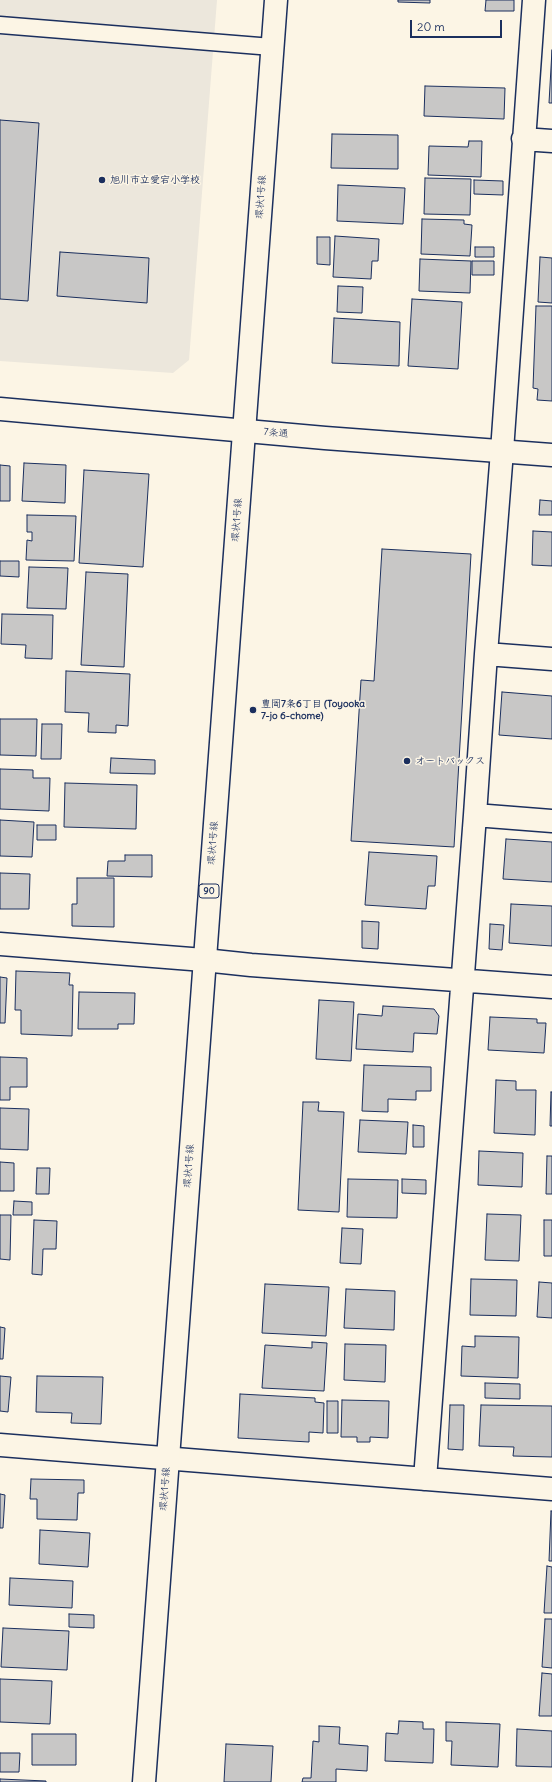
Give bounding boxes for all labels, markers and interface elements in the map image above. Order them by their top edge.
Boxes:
scale bar [412,12,504,38]
text: 20 m [417,19,445,34]
place label: 旭川市立愛宕小学校 [110,174,200,186]
marker: 旭川市立愛宕小学校 [97,175,107,185]
street label: 環状1号線 [253,175,269,219]
street label: 7条通 [263,426,289,440]
street label: 環状1号線 [229,498,245,542]
place label: 豊岡7条6丁目 (Toyooka 7-jo 6-chome) [261,698,365,722]
marker: 豊岡7条6丁目 (Toyooka 7-jo 6-chome) [248,705,258,715]
place label: オートバックス [415,755,485,767]
marker: オートバックス [402,756,412,766]
street label: 環状1号線 [205,821,221,865]
road number: 90 [199,884,219,898]
street label: 環状1号線 [181,1144,197,1188]
street label: 環状1号線 [157,1467,173,1511]

